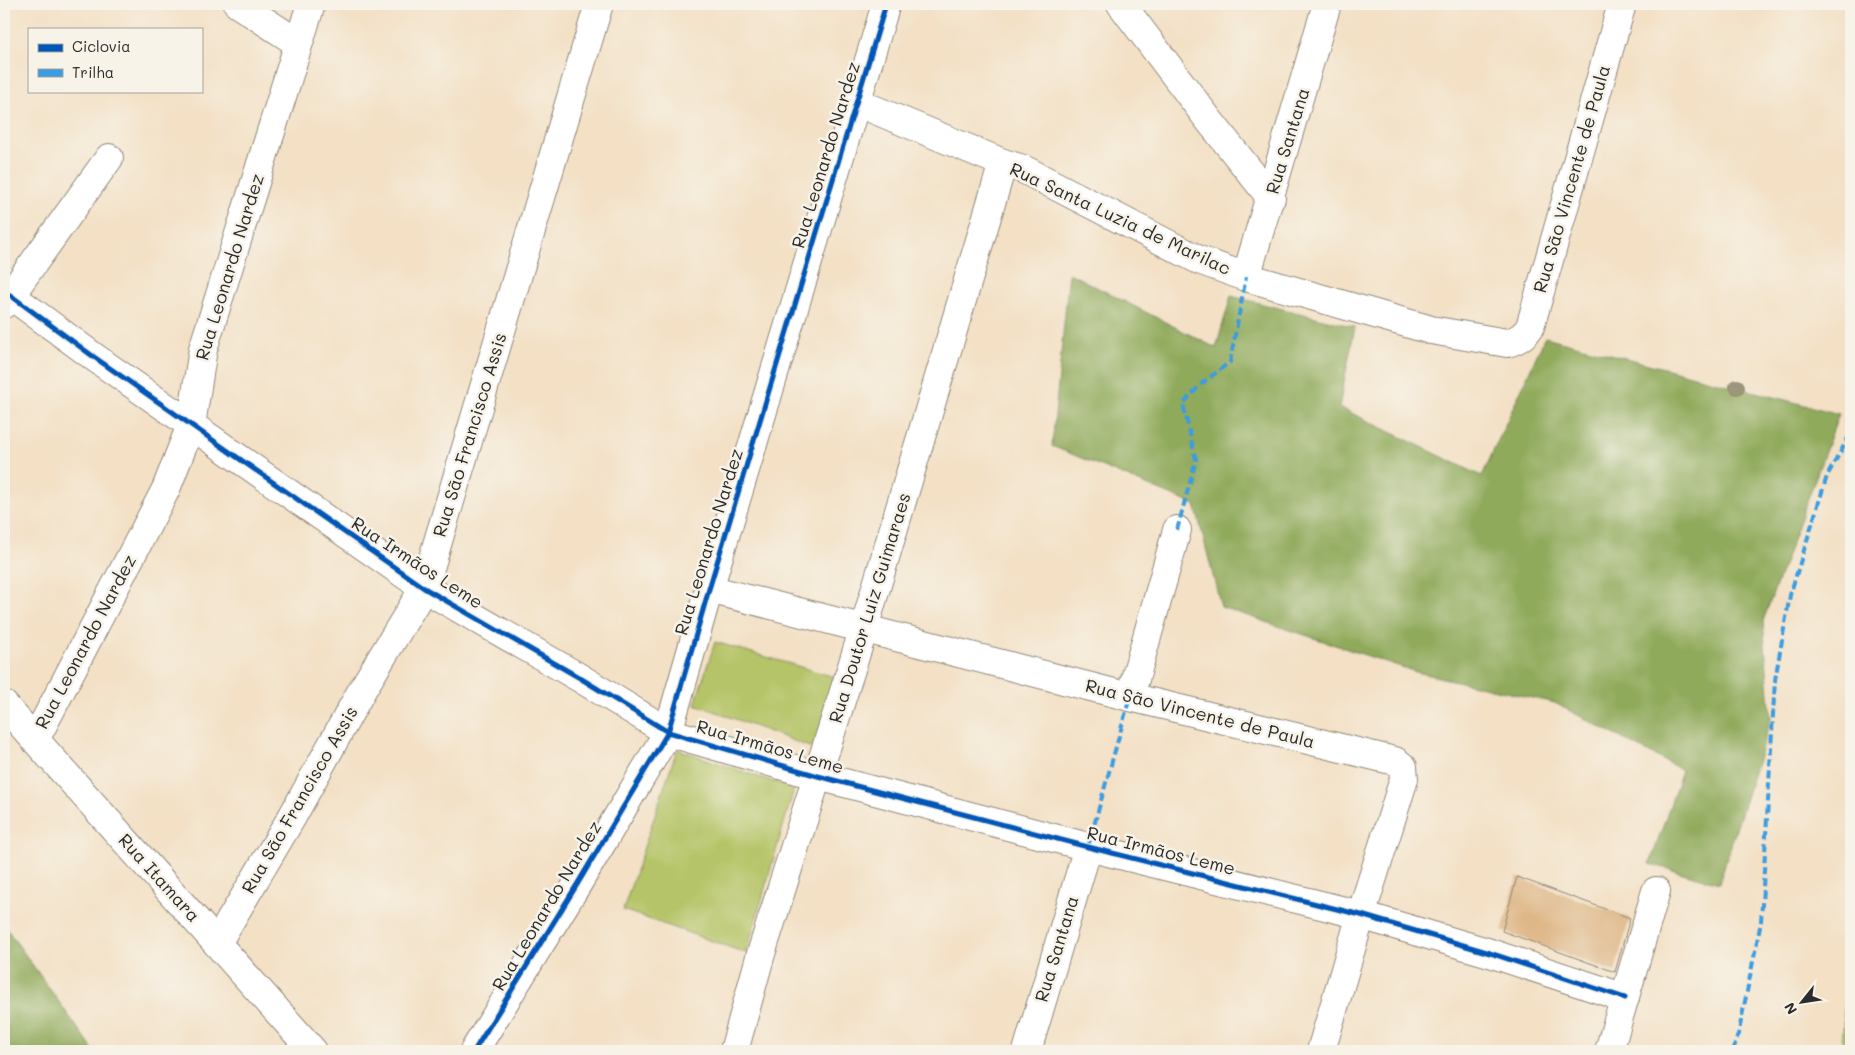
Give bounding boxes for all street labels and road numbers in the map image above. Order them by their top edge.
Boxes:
street label: Rua Leonardo Nardez [785,59,865,251]
street label: Rua São Vincente de Paula [1527,62,1615,295]
street label: Rua Santana [1259,85,1315,197]
street label: Rua Santa Luzia de Marilac [1006,156,1235,280]
street label: Rua Leonardo Nardez [189,171,269,363]
street label: Rua São Francisco Assis [427,330,512,540]
street label: Rua Leonardo Nardez [668,446,748,638]
street label: Rua Doutor Luiz Guimaraes [823,490,916,726]
street label: Rua Irmãos Leme [347,511,488,614]
street label: Rua Leonardo Nardez [29,550,141,733]
street label: Rua São Vincente de Paula [1083,673,1318,753]
street label: Rua São Francisco Assis [236,701,363,898]
street label: Rua Irmãos Leme [694,714,847,779]
street label: Rua Leonardo Nardez [486,816,606,995]
street label: Rua Irmãos Leme [1085,820,1238,880]
street label: Rua Itamara [114,828,206,927]
street label: Rua Santana [1028,893,1084,1005]

